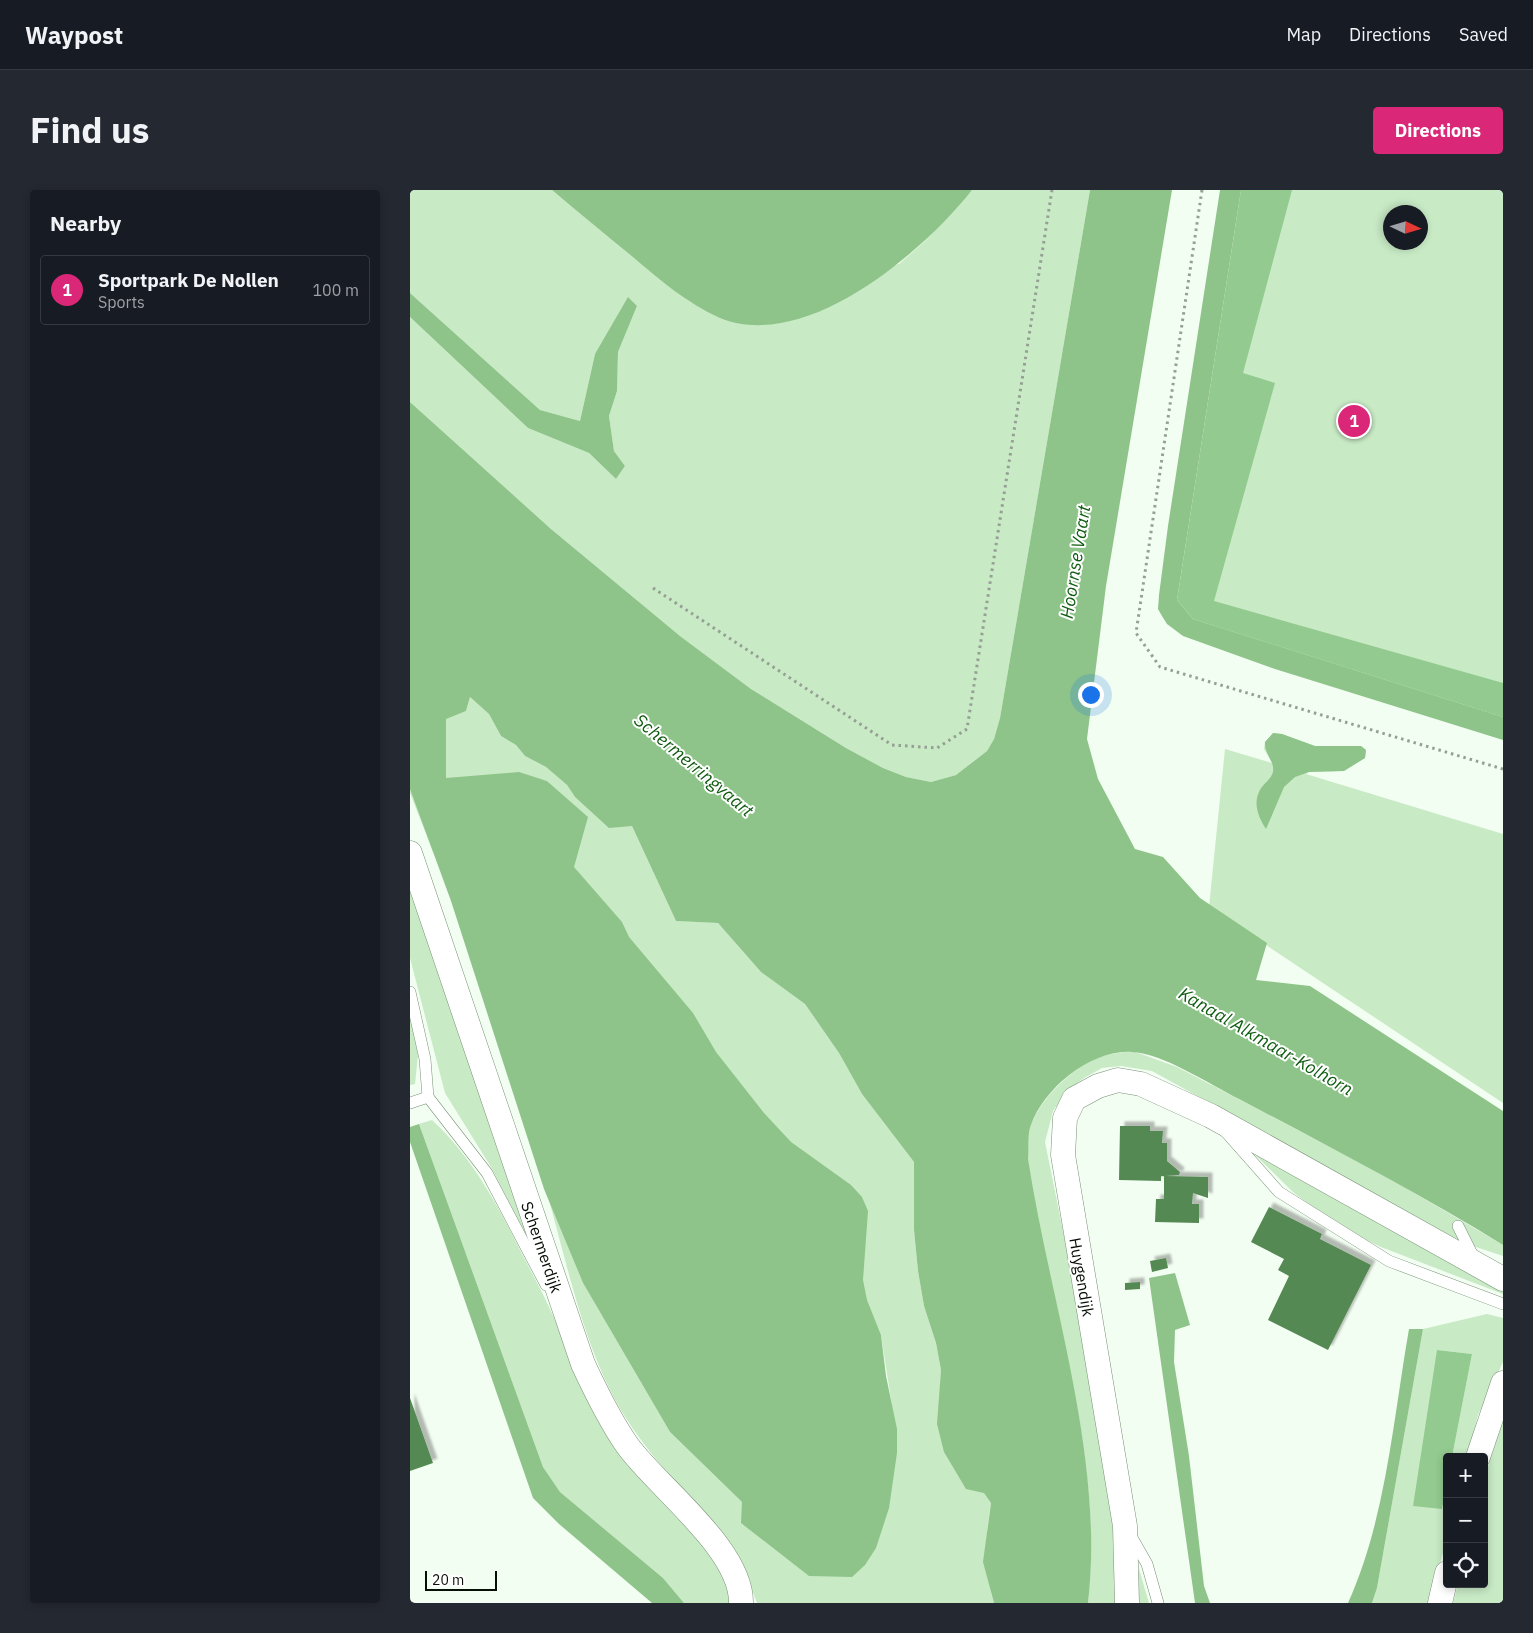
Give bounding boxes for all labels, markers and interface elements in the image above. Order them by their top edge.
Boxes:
text: Waypost [25,19,123,51]
text: Map [1286,23,1321,46]
text: Directions [1349,23,1431,46]
text: Saved [1459,23,1508,46]
text: Find us [30,107,149,153]
button: Directions [1373,107,1503,154]
north arrow [1383,205,1428,250]
text: Nearby [50,209,121,237]
text: Sportpark De Nollen [98,268,279,292]
text: 1 [62,280,72,300]
text: 100 m [312,280,359,300]
text: Sports [98,292,145,312]
pin: 1 [1338,402,1370,440]
water label: Hoornse Vaart [1055,503,1095,620]
your location [1078,682,1104,708]
water label: Schermerringvaart [630,708,759,822]
water label: Kanaal Alkmaar-Kolhorn [1175,982,1357,1100]
street label: Schermerdijk [517,1199,567,1296]
street label: Huygendijk [1065,1236,1099,1319]
map controls [1443,1453,1488,1588]
button: + [1443,1453,1488,1498]
button: − [1443,1498,1488,1543]
button: locate [1443,1543,1488,1588]
scale bar [425,1568,498,1591]
text: 20 m [432,1571,464,1589]

